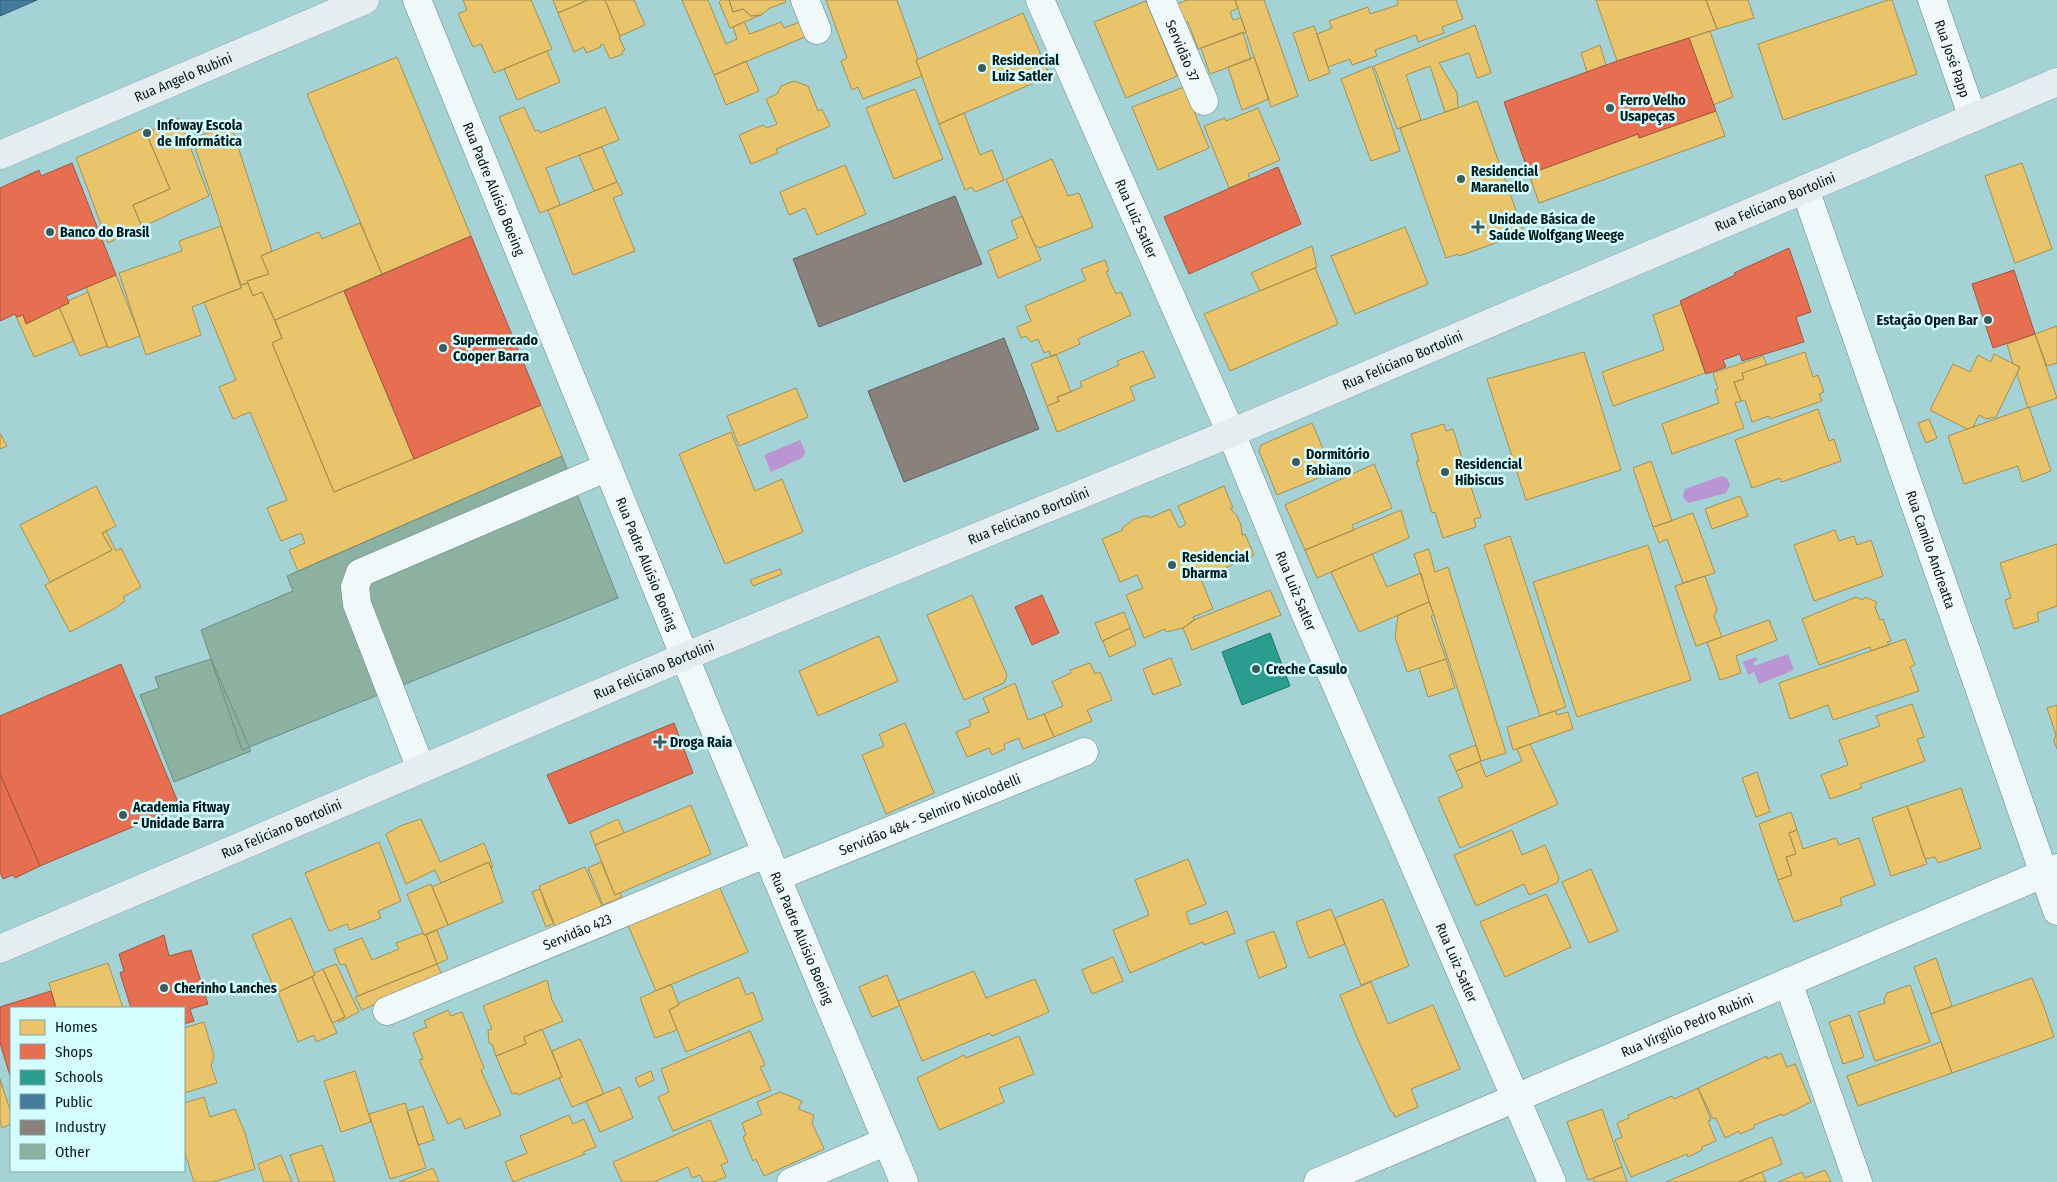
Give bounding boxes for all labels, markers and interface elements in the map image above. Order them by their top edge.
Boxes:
street label: Servidão 37 [1162,17,1203,84]
street label: Rua José Papp [1931,18,1974,100]
street label: Rua Angelo Rubini [132,49,235,105]
place label: Residencial Luiz Satler [992,52,1059,85]
marker: Residencial Luiz Satler [976,62,988,74]
place label: Ferro Velho Usapeças [1620,92,1686,126]
marker: Ferro Velho Usapeças [1604,102,1616,114]
place label: Infoway Escola de Informática [157,117,243,150]
street label: Rua Padre Aluísio Boeing [459,120,529,258]
marker: Infoway Escola de Informática [141,127,153,139]
place label: Residencial Maranello [1471,163,1538,196]
street label: Rua Feliciano Bortolini [1712,169,1838,235]
marker: Residencial Maranello [1455,173,1467,185]
street label: Rua Luiz Satler [1112,177,1161,261]
place label: Unidade Básica de Saúde Wolfgang Weege [1489,211,1624,244]
marker: Unidade Básica de Saúde Wolfgang Weege [1471,220,1485,234]
place label: Banco do Brasil [60,224,150,241]
marker: Banco do Brasil [44,226,56,238]
place label: Estação Open Bar [1877,312,1979,330]
marker: Estação Open Bar [1982,314,1994,326]
street label: Rua Feliciano Bortolini [1340,327,1465,393]
place label: Supermercado Cooper Barra [453,332,538,365]
marker: Supermercado Cooper Barra [437,342,449,354]
place label: Dormitório Fabiano [1306,446,1370,479]
marker: Dormitório Fabiano [1290,456,1302,468]
place label: Residencial Hibiscus [1455,456,1522,489]
marker: Residencial Hibiscus [1439,466,1451,478]
street label: Rua Feliciano Bortolini [965,484,1092,548]
street label: Rua Camilo Andreatta [1902,488,1959,611]
street label: Rua Padre Aluísio Boeing [612,495,682,633]
place label: Residencial Dharma [1182,549,1249,582]
street label: Rua Luiz Satler [1272,549,1320,633]
marker: Residencial Dharma [1166,559,1178,571]
street label: Rua Feliciano Bortolini [591,637,717,703]
place label: Creche Casulo [1266,661,1348,678]
marker: Creche Casulo [1250,663,1262,675]
place label: Droga Raia [670,734,732,751]
marker: Droga Raia [654,736,666,748]
street label: Servidão 484 - Selmiro Nicolodelli [836,770,1023,859]
street label: Rua Feliciano Bortolini [219,796,344,862]
place label: Academia Fitway - Unidade Barra [132,799,230,832]
marker: Academia Fitway - Unidade Barra [117,809,129,821]
street label: Rua Padre Aluísio Boeing [767,869,837,1007]
street label: Servidão 423 [540,910,614,954]
street label: Rua Luiz Satler [1432,920,1481,1005]
place label: Cherinho Lanches [174,980,277,997]
marker: Cherinho Lanches [158,982,170,994]
street label: Rua Virgílio Pedro Rubini [1618,990,1756,1061]
legend [10,1007,185,1172]
text: Homes [55,1018,97,1036]
text: Shops [55,1043,93,1061]
text: Schools [55,1068,103,1086]
text: Public [55,1093,93,1111]
text: Industry [55,1118,106,1136]
text: Other [55,1143,91,1161]

